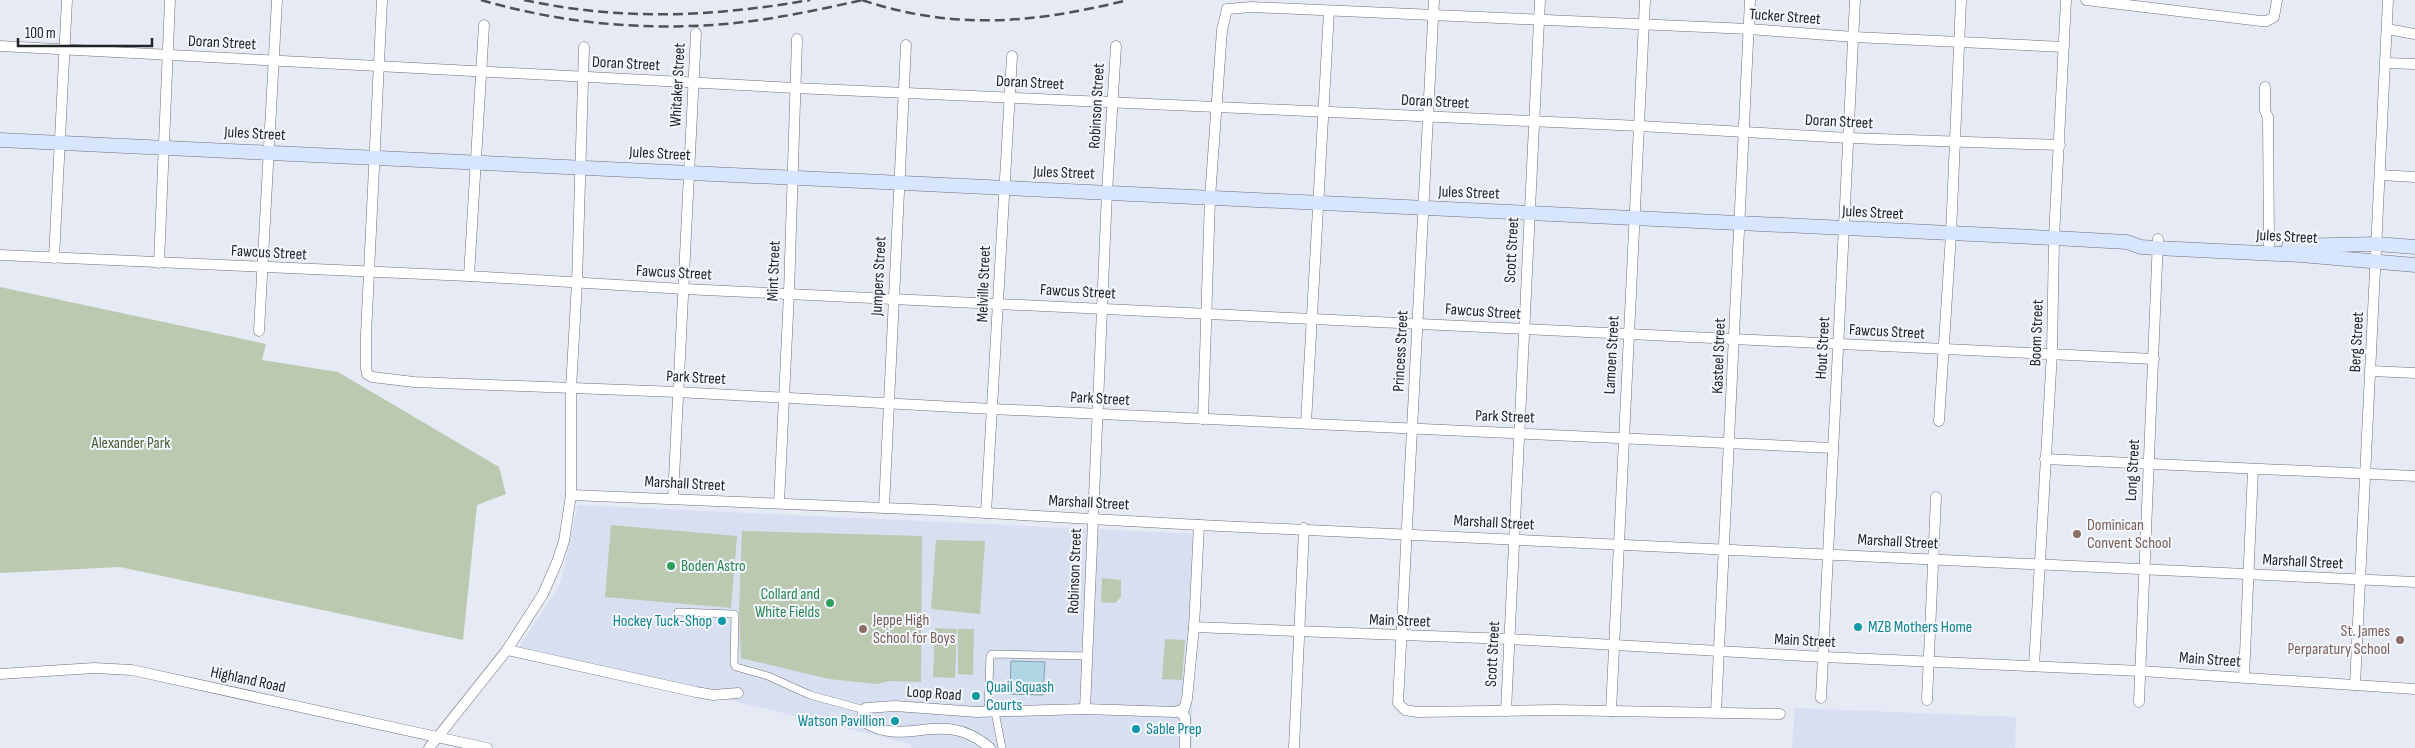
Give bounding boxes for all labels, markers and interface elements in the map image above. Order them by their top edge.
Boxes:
street label: Tucker Street [1749,5,1821,29]
scale bar [18,15,151,47]
text: 100 m [25,24,56,43]
street label: Doran Street [187,32,257,54]
street label: Whitaker Street [666,42,690,128]
street label: Doran Street [591,53,661,75]
street label: Robinson Street [1085,63,1109,149]
street label: Doran Street [995,72,1065,94]
street label: Doran Street [1400,91,1470,113]
street label: Doran Street [1804,111,1874,133]
street label: Jules Street [223,123,286,145]
street label: Jules Street [628,143,691,165]
street label: Jules Street [1032,162,1095,184]
street label: Jules Street [1437,182,1500,204]
street label: Jules Street [1841,202,1904,224]
street label: Scott Street [1501,216,1523,283]
street label: Jules Street [2255,226,2318,248]
street label: Jumpers Street [867,236,891,317]
street label: Mint Street [763,240,785,302]
street label: Fawcus Street [231,242,308,264]
street label: Melville Street [973,245,995,323]
street label: Fawcus Street [636,262,713,284]
street label: Fawcus Street [1040,281,1117,303]
street label: Boom Street [2026,299,2048,367]
street label: Fawcus Street [1444,300,1522,324]
street label: Princess Street [1389,310,1413,392]
street label: Berg Street [2346,311,2368,373]
street label: Lamoen Street [1600,315,1624,395]
street label: Hout Street [1812,316,1834,380]
street label: Kasteel Street [1708,318,1730,394]
street label: Fawcus Street [1849,321,1926,343]
street label: Park Street [666,367,726,389]
street label: Park Street [1070,388,1130,410]
street label: Park Street [1475,406,1535,428]
park label: Alexander Park [91,434,170,453]
street label: Long Street [2122,438,2144,501]
street label: Marshall Street [644,472,726,496]
street label: Marshall Street [1048,491,1130,515]
street label: Marshall Street [1453,511,1535,535]
place label: Dominican Convent School [2087,516,2171,553]
street label: Robinson Street [1064,528,1086,614]
marker: Dominican Convent School [2071,528,2083,540]
street label: Marshall Street [1857,530,1939,554]
street label: Marshall Street [2262,550,2344,574]
place label: Boden Astro [681,557,746,576]
marker: Boden Astro [665,560,677,572]
place label: Collard and White Fields [755,585,820,622]
marker: Collard and White Fields [824,597,836,609]
street label: Main Street [1369,610,1431,632]
place label: Jeppe High School for Boys [872,611,956,648]
place label: Hockey Tuck-Shop [613,612,712,631]
marker: Hockey Tuck-Shop [716,615,728,627]
place label: MZB Mothers Home [1868,618,1972,637]
street label: Scott Street [1482,620,1504,687]
marker: MZB Mothers Home [1852,621,1864,633]
place label: St. James Perparatury School [2288,622,2390,659]
marker: Jeppe High School for Boys [857,623,869,635]
street label: Main Street [1774,630,1836,652]
marker: St. James Perparatury School [2394,634,2406,646]
street label: Main Street [2179,648,2242,672]
street label: Highland Road [209,663,287,697]
place label: Quail Squash Courts [986,678,1054,715]
street label: Loop Road [906,683,962,705]
marker: Quail Squash Courts [970,690,982,702]
place label: Watson Pavillion [798,712,885,731]
marker: Watson Pavillion [889,715,901,727]
place label: Sable Prep [1146,720,1202,739]
marker: Sable Prep [1130,723,1142,735]

